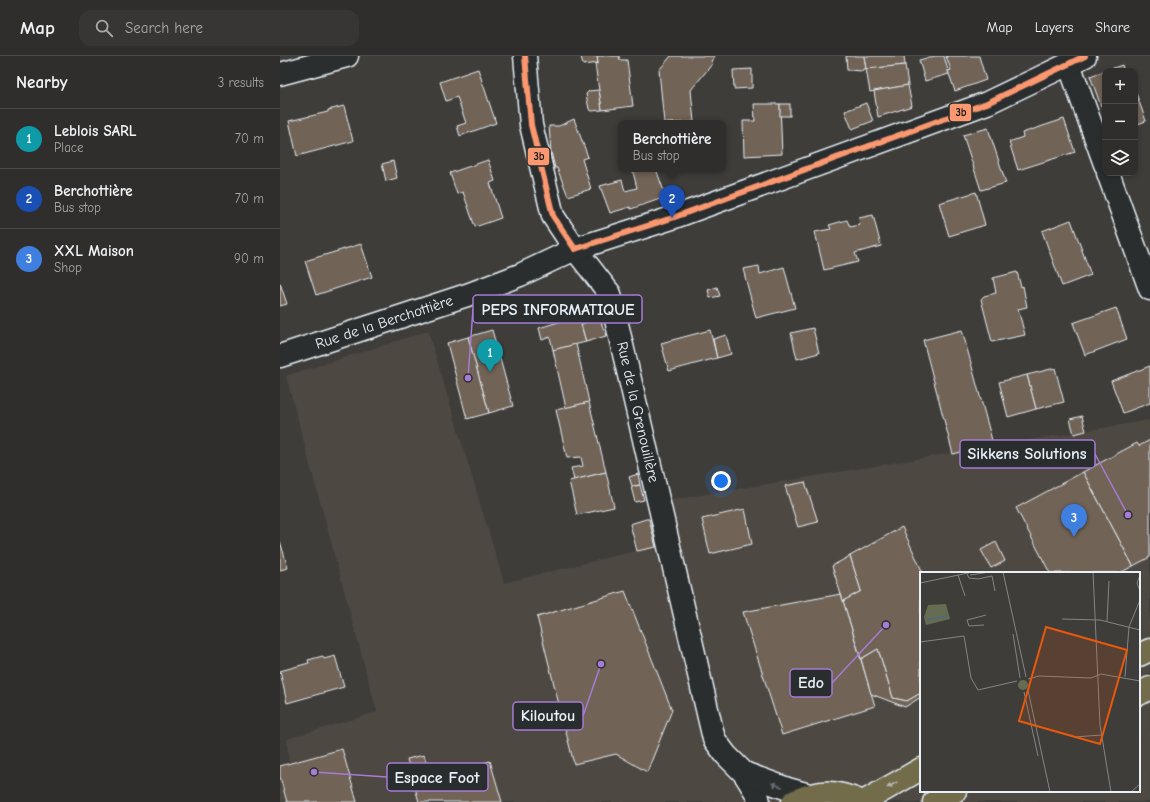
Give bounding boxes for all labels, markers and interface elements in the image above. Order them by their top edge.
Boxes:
search box [79,10,359,46]
text: Map [20,17,55,39]
icon: search [93,17,115,39]
text: Search here [125,19,203,37]
text: Map [986,19,1013,36]
text: Layers [1035,19,1073,36]
text: Share [1095,19,1130,36]
map controls [1102,68,1138,176]
button: + [1102,68,1138,104]
text: Nearby [16,73,67,92]
text: 3 results [218,75,264,90]
line badge: 3b [949,103,972,122]
button: − [1102,104,1138,140]
text: 3b [955,106,967,119]
popup [618,120,726,172]
text: Leblois SARL [54,122,137,140]
text: Berchottière [633,130,711,148]
text: 1 [26,131,32,146]
text: 70 m [235,131,264,146]
text: Place [54,140,84,155]
button: layers [1102,140,1138,176]
line badge: 3b [527,147,550,166]
text: Bus stop [633,148,680,163]
text: 3b [533,150,545,163]
text: Berchottière [54,182,133,200]
pin: 2 [659,185,685,218]
text: 2 [26,191,32,206]
text: 70 m [235,191,264,206]
text: Bus stop [54,200,101,215]
text: XXL Maison [54,242,134,260]
text: 3 [26,251,32,266]
text: 90 m [234,251,264,266]
text: Shop [54,260,82,275]
street label: Rue de la Berchottière [313,291,456,353]
callout: PEPS INFORMATIQUE [473,295,642,323]
text: PEPS INFORMATIQUE [482,301,635,319]
pin: 1 [477,339,503,372]
street label: Rue de la Grenouillère [613,340,663,485]
callout: Sikkens Solutions [960,440,1095,468]
text: Sikkens Solutions [968,445,1087,463]
your location [711,471,731,491]
pin: 3 [1061,504,1087,537]
inset map [920,572,1140,792]
callout: Edo [790,669,832,697]
text: Edo [798,674,824,692]
callout: Kiloutou [513,702,583,730]
text: Kiloutou [521,707,575,725]
callout: Espace Foot [387,763,488,791]
text: Espace Foot [395,769,480,787]
one-way arrow [770,782,782,788]
one-way arrow [886,782,898,789]

